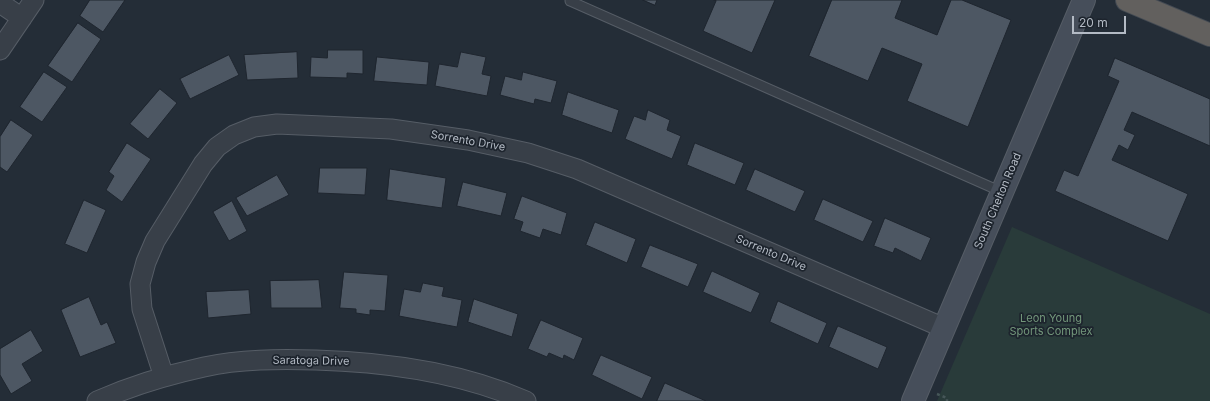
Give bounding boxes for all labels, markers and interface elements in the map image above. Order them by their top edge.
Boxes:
scale bar [1074,8,1128,34]
text: 20 m [1079,15,1108,30]
street label: Sorrento Drive [430,128,506,154]
street label: South Chelton Road [972,151,1024,251]
street label: Sorrento Drive [734,232,808,274]
park label: Leon Young Sports Complex [1010,312,1092,338]
street label: Saratoga Drive [272,354,350,368]

